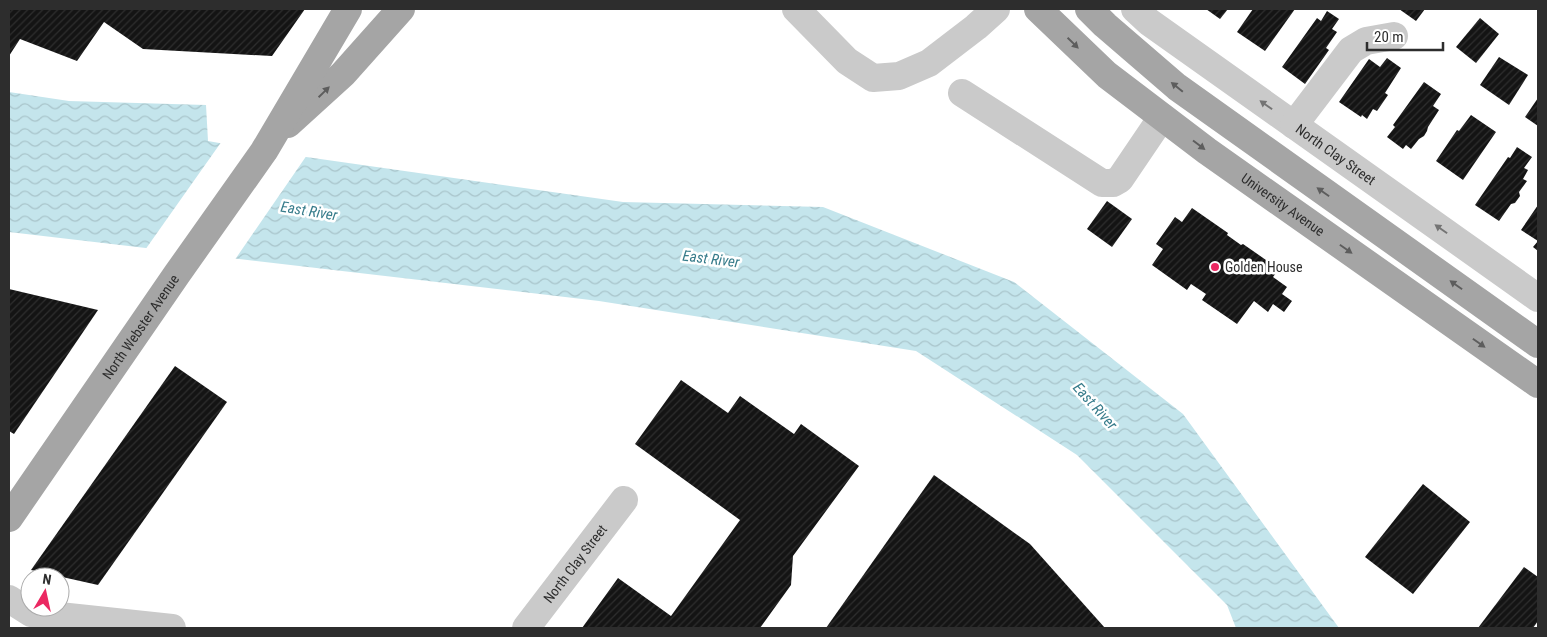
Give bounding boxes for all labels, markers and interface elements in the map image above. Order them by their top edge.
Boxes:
scale bar [1367,20,1443,52]
text: 20 m [1374,28,1404,46]
one-way arrow [1067,36,1079,48]
one-way arrow [1171,81,1184,92]
one-way arrow [318,86,330,98]
one-way arrow [1259,100,1273,110]
street label: North Clay Street [1293,121,1379,188]
one-way arrow [1192,140,1205,151]
street label: University Avenue [1238,170,1328,239]
one-way arrow [1316,187,1330,197]
water label: East River [279,198,339,224]
one-way arrow [1435,224,1448,234]
one-way arrow [1339,244,1353,254]
water label: East River [682,247,741,271]
place label: Golden House [1225,259,1303,275]
marker: Golden House [1209,261,1221,273]
street label: North Webster Avenue [99,271,182,382]
one-way arrow [1449,280,1463,290]
one-way arrow [1472,338,1486,348]
water label: East River [1069,379,1121,434]
street label: North Clay Street [540,521,610,606]
north arrow [20,567,70,617]
text: N [42,571,53,588]

